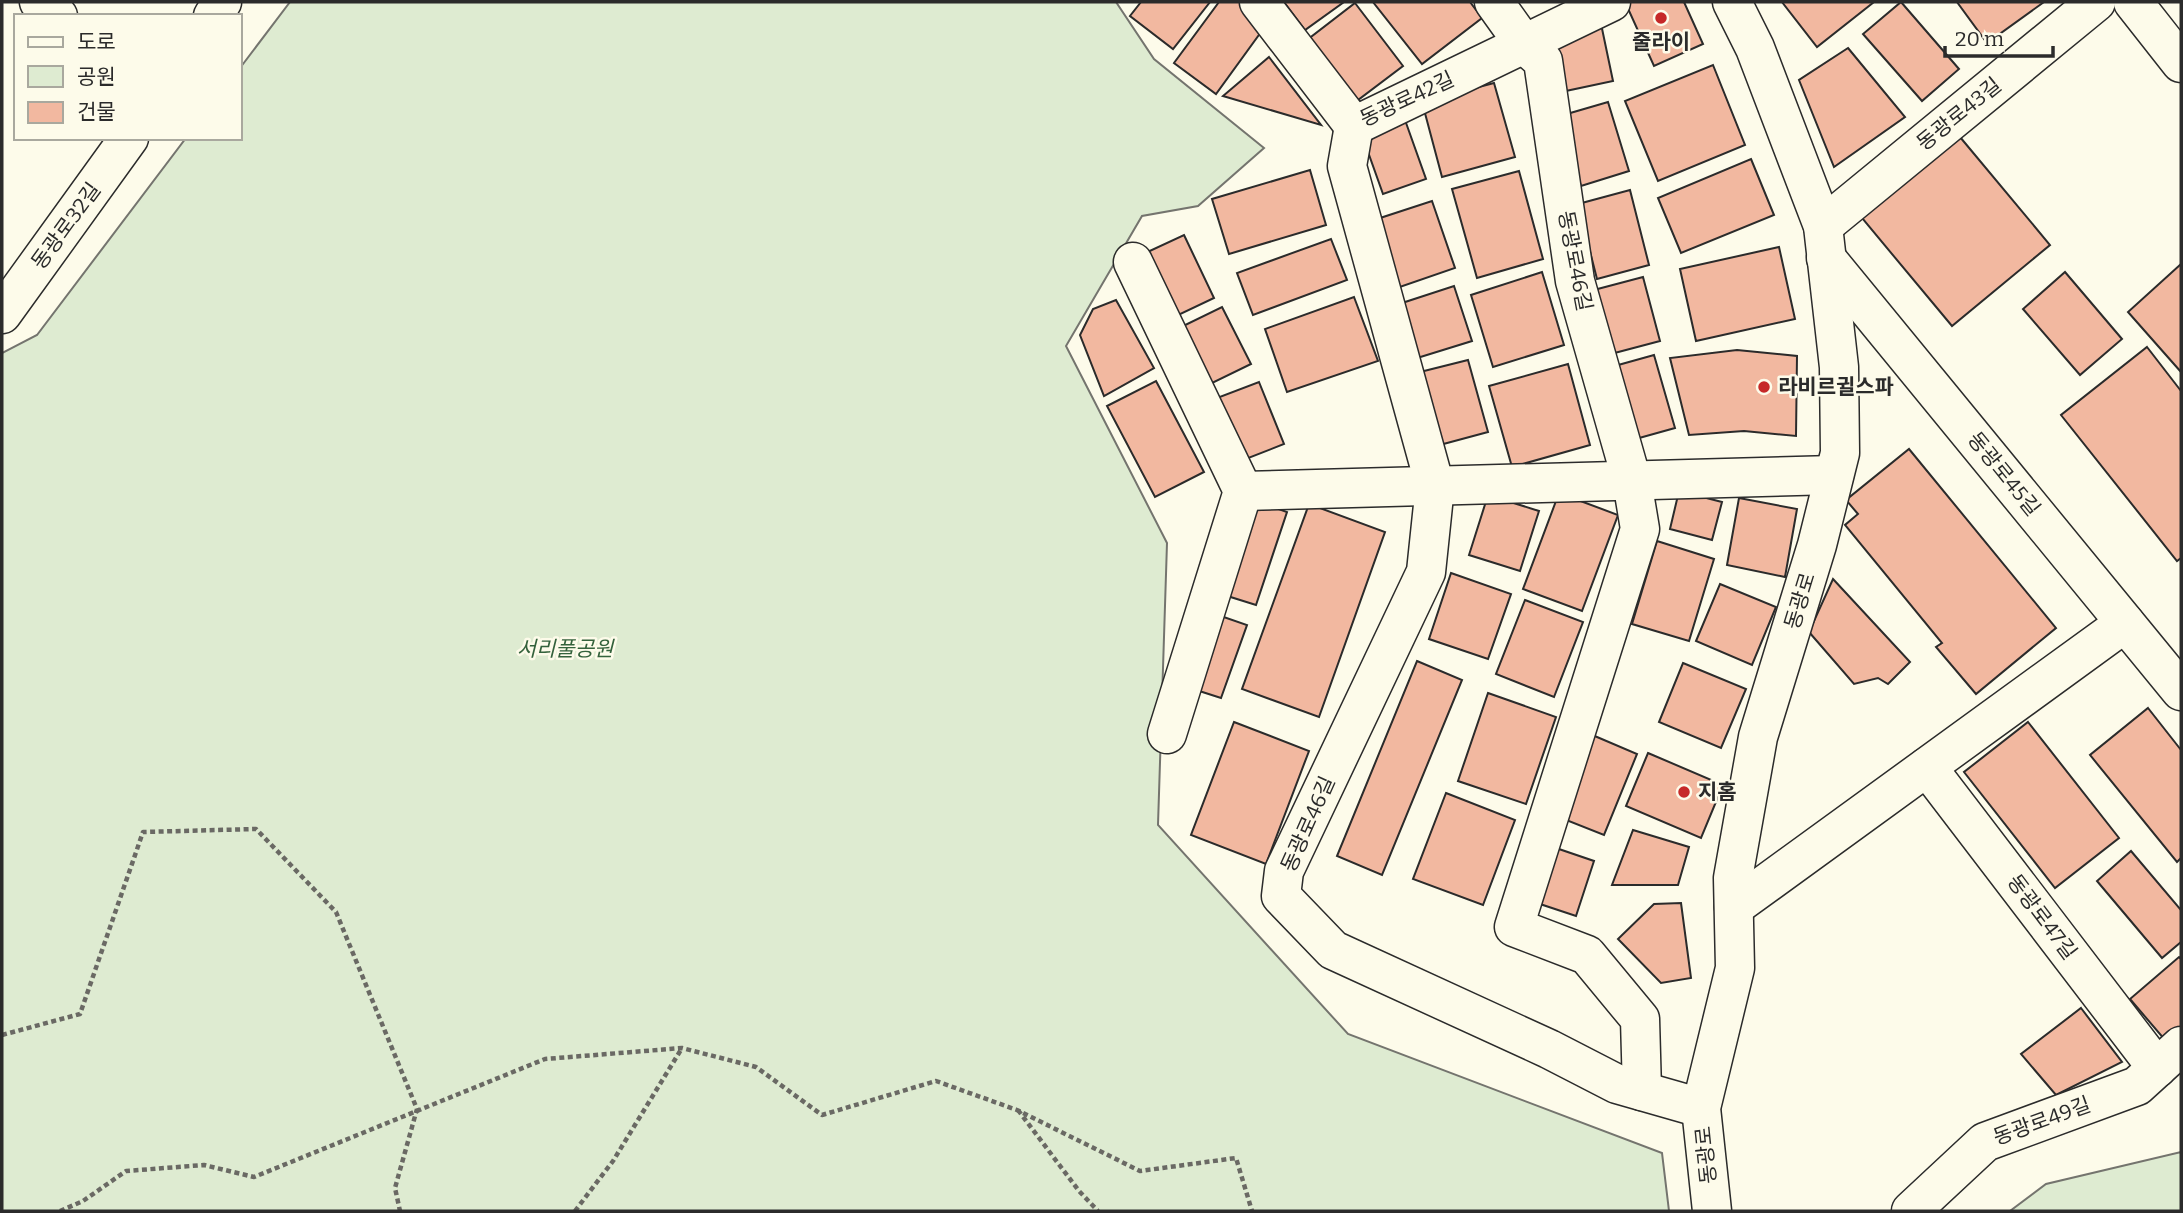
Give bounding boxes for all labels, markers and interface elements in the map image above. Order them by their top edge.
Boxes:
marker: 줄라이 [1653,10,1669,26]
legend [14,14,242,140]
scale bar [1945,14,2054,58]
text: 20 m [1955,26,2004,52]
text: 도로 [77,29,116,55]
place label: 줄라이 [1632,29,1690,55]
text: 공원 [77,64,116,90]
street label: 동광로42길 [1356,66,1458,132]
street label: 동광로43길 [1911,72,2007,156]
text: 건물 [77,99,116,125]
street label: 동광로32길 [26,178,106,274]
street label: 동광로46길 [1553,209,1597,313]
place label: 라비르귈스파 [1778,374,1894,400]
marker: 라비르귈스파 [1756,379,1772,395]
street label: 동광로45길 [1962,427,2046,521]
street label: 동광로 [1779,569,1821,633]
park label: 서리풀공원 [517,636,615,662]
street label: 동광로46길 [1275,772,1341,876]
place label: 지홈 [1698,779,1737,805]
marker: 지홈 [1676,784,1692,800]
street label: 동광로47길 [2002,869,2082,965]
street label: 동광로49길 [1990,1091,2094,1151]
street label: 동광로 [1690,1125,1722,1185]

